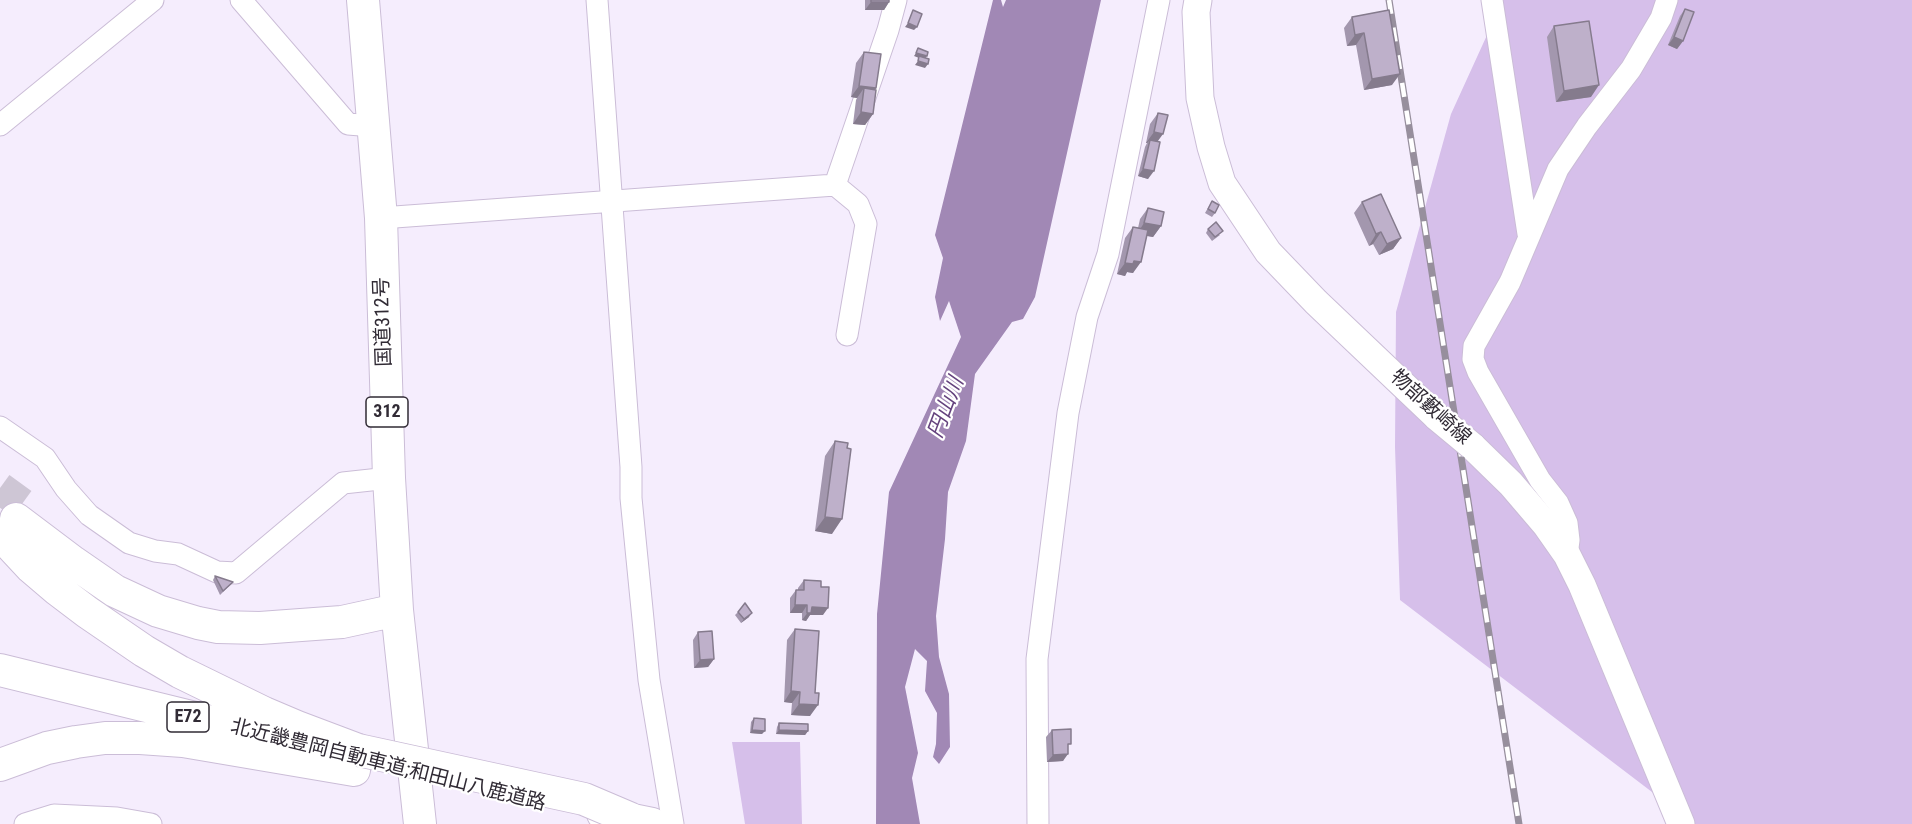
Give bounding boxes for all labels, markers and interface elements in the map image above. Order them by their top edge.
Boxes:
street label: 国道312号 [370,277,398,367]
street label: 物部藪崎線 [1385,366,1475,450]
water label: 円山川 [924,374,970,442]
road number: 312 [366,397,408,427]
road number: E72 [167,702,209,732]
street label: 北近畿豊岡自動車道;和田山八鹿道路 [228,715,548,817]

